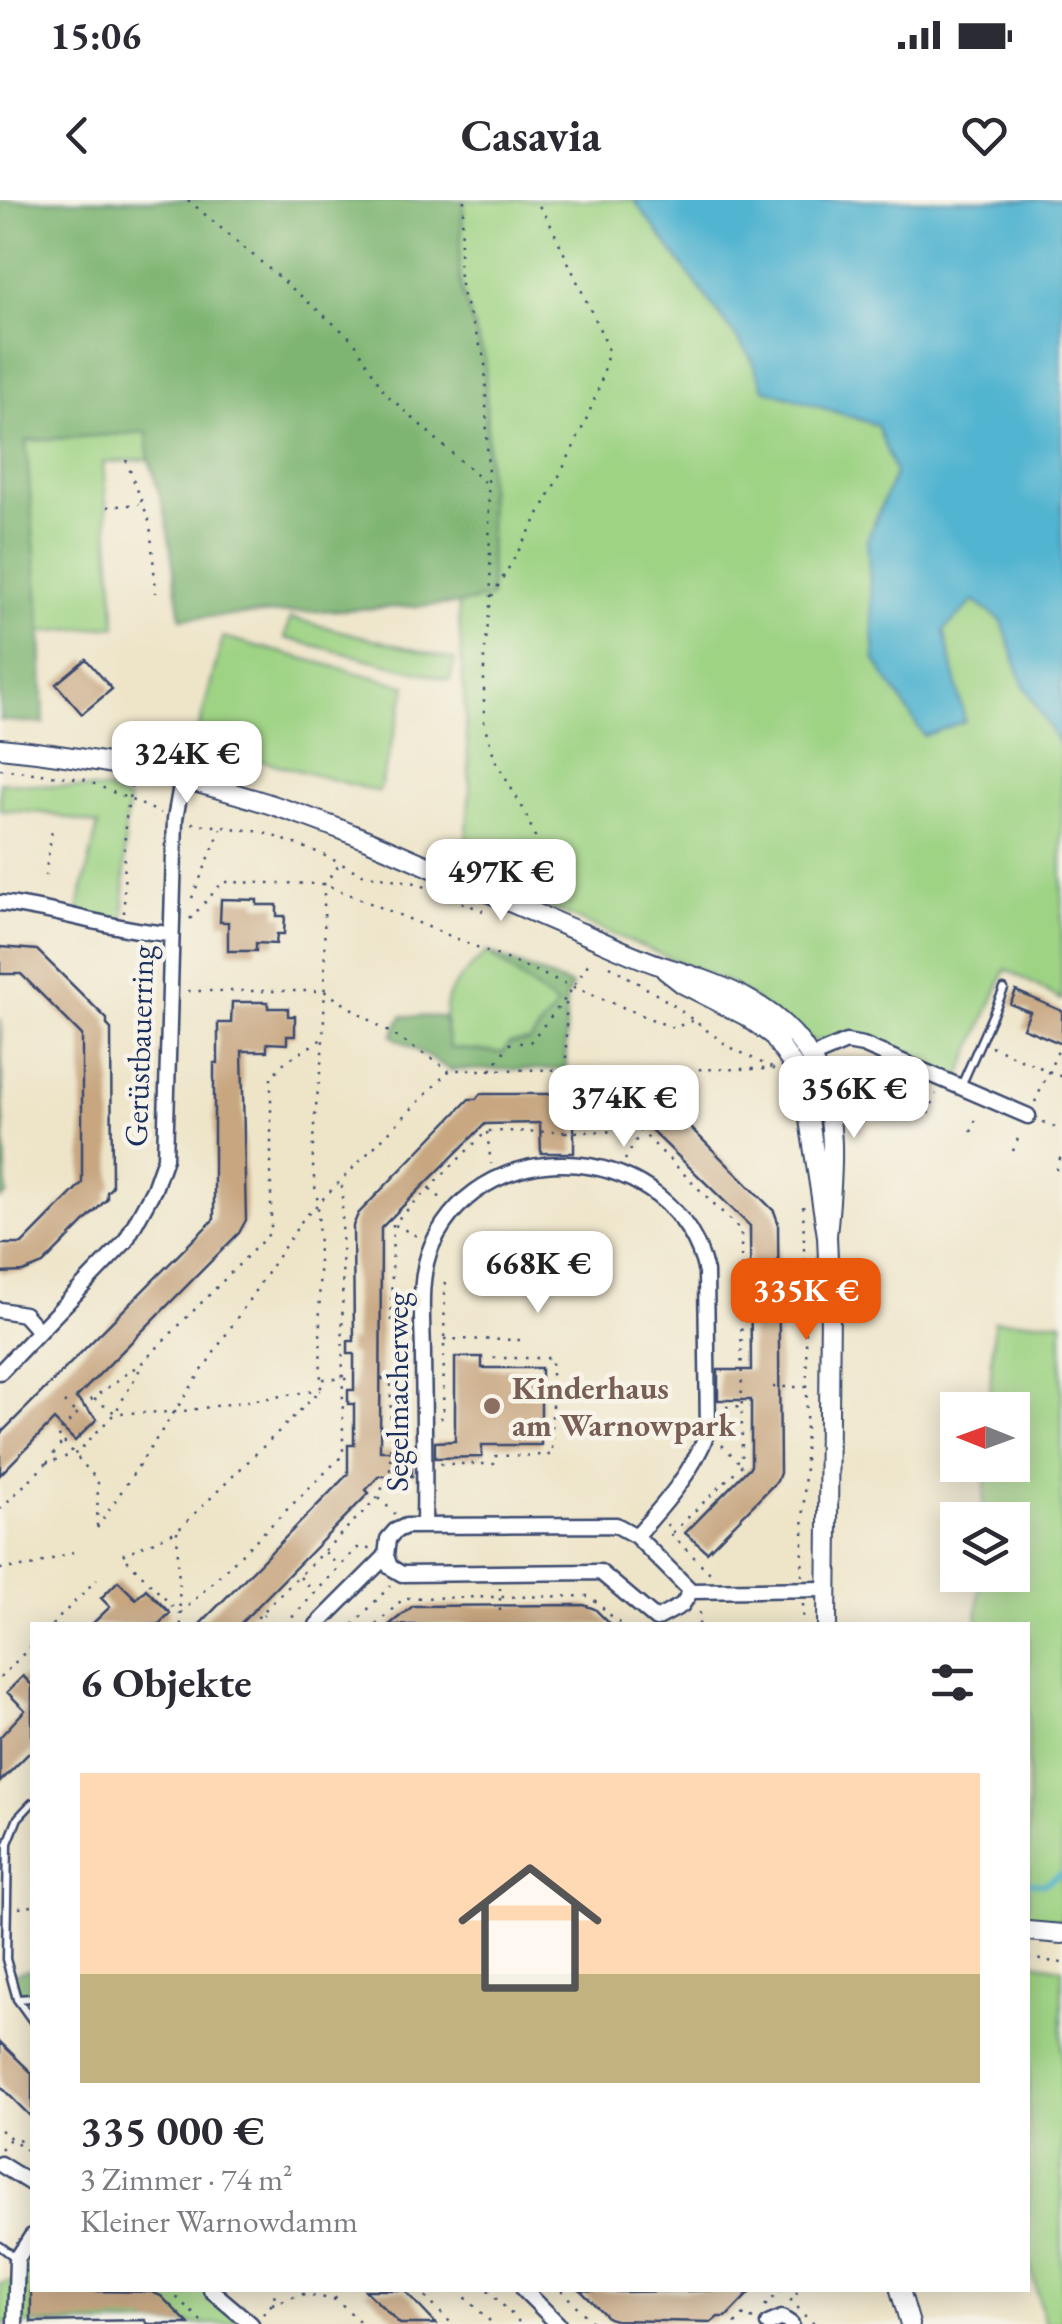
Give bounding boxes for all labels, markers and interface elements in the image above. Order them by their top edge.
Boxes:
text: 15:06 [50,11,141,60]
text: Casavia [461,106,601,164]
icon: back [50,108,105,163]
icon: heart [957,108,1012,163]
pin: 324K € [106,721,268,806]
text: 324K € [134,732,240,774]
pin: 497K € [420,839,582,924]
text: 497K € [448,850,554,892]
street label: Gerüstbauerring [114,943,164,1148]
pin: 356K € [773,1056,935,1141]
pin: 374K € [543,1065,705,1150]
text: 356K € [801,1067,907,1109]
text: 374K € [571,1076,677,1118]
pin: 668K € [457,1231,619,1316]
text: 668K € [485,1242,591,1284]
pin: 335K € [725,1258,887,1343]
text: 335K € [753,1269,859,1311]
street label: Segelmacherweg [376,1291,418,1492]
place label: Kinderhaus am Warnowpark [512,1367,736,1446]
north arrow [940,1392,1030,1482]
map controls [940,1392,1030,1592]
marker: Kinderhaus am Warnowpark [481,1395,503,1417]
button: layers [940,1502,1030,1592]
text: 6 Objekte [80,1655,252,1710]
icon: filters [925,1655,980,1710]
icon: home [440,1838,620,2018]
text: 335 000 € [80,2103,264,2158]
text: 3 Zimmer · 74 m² [80,2158,293,2200]
text: Kleiner Warnowdamm [80,2200,358,2242]

